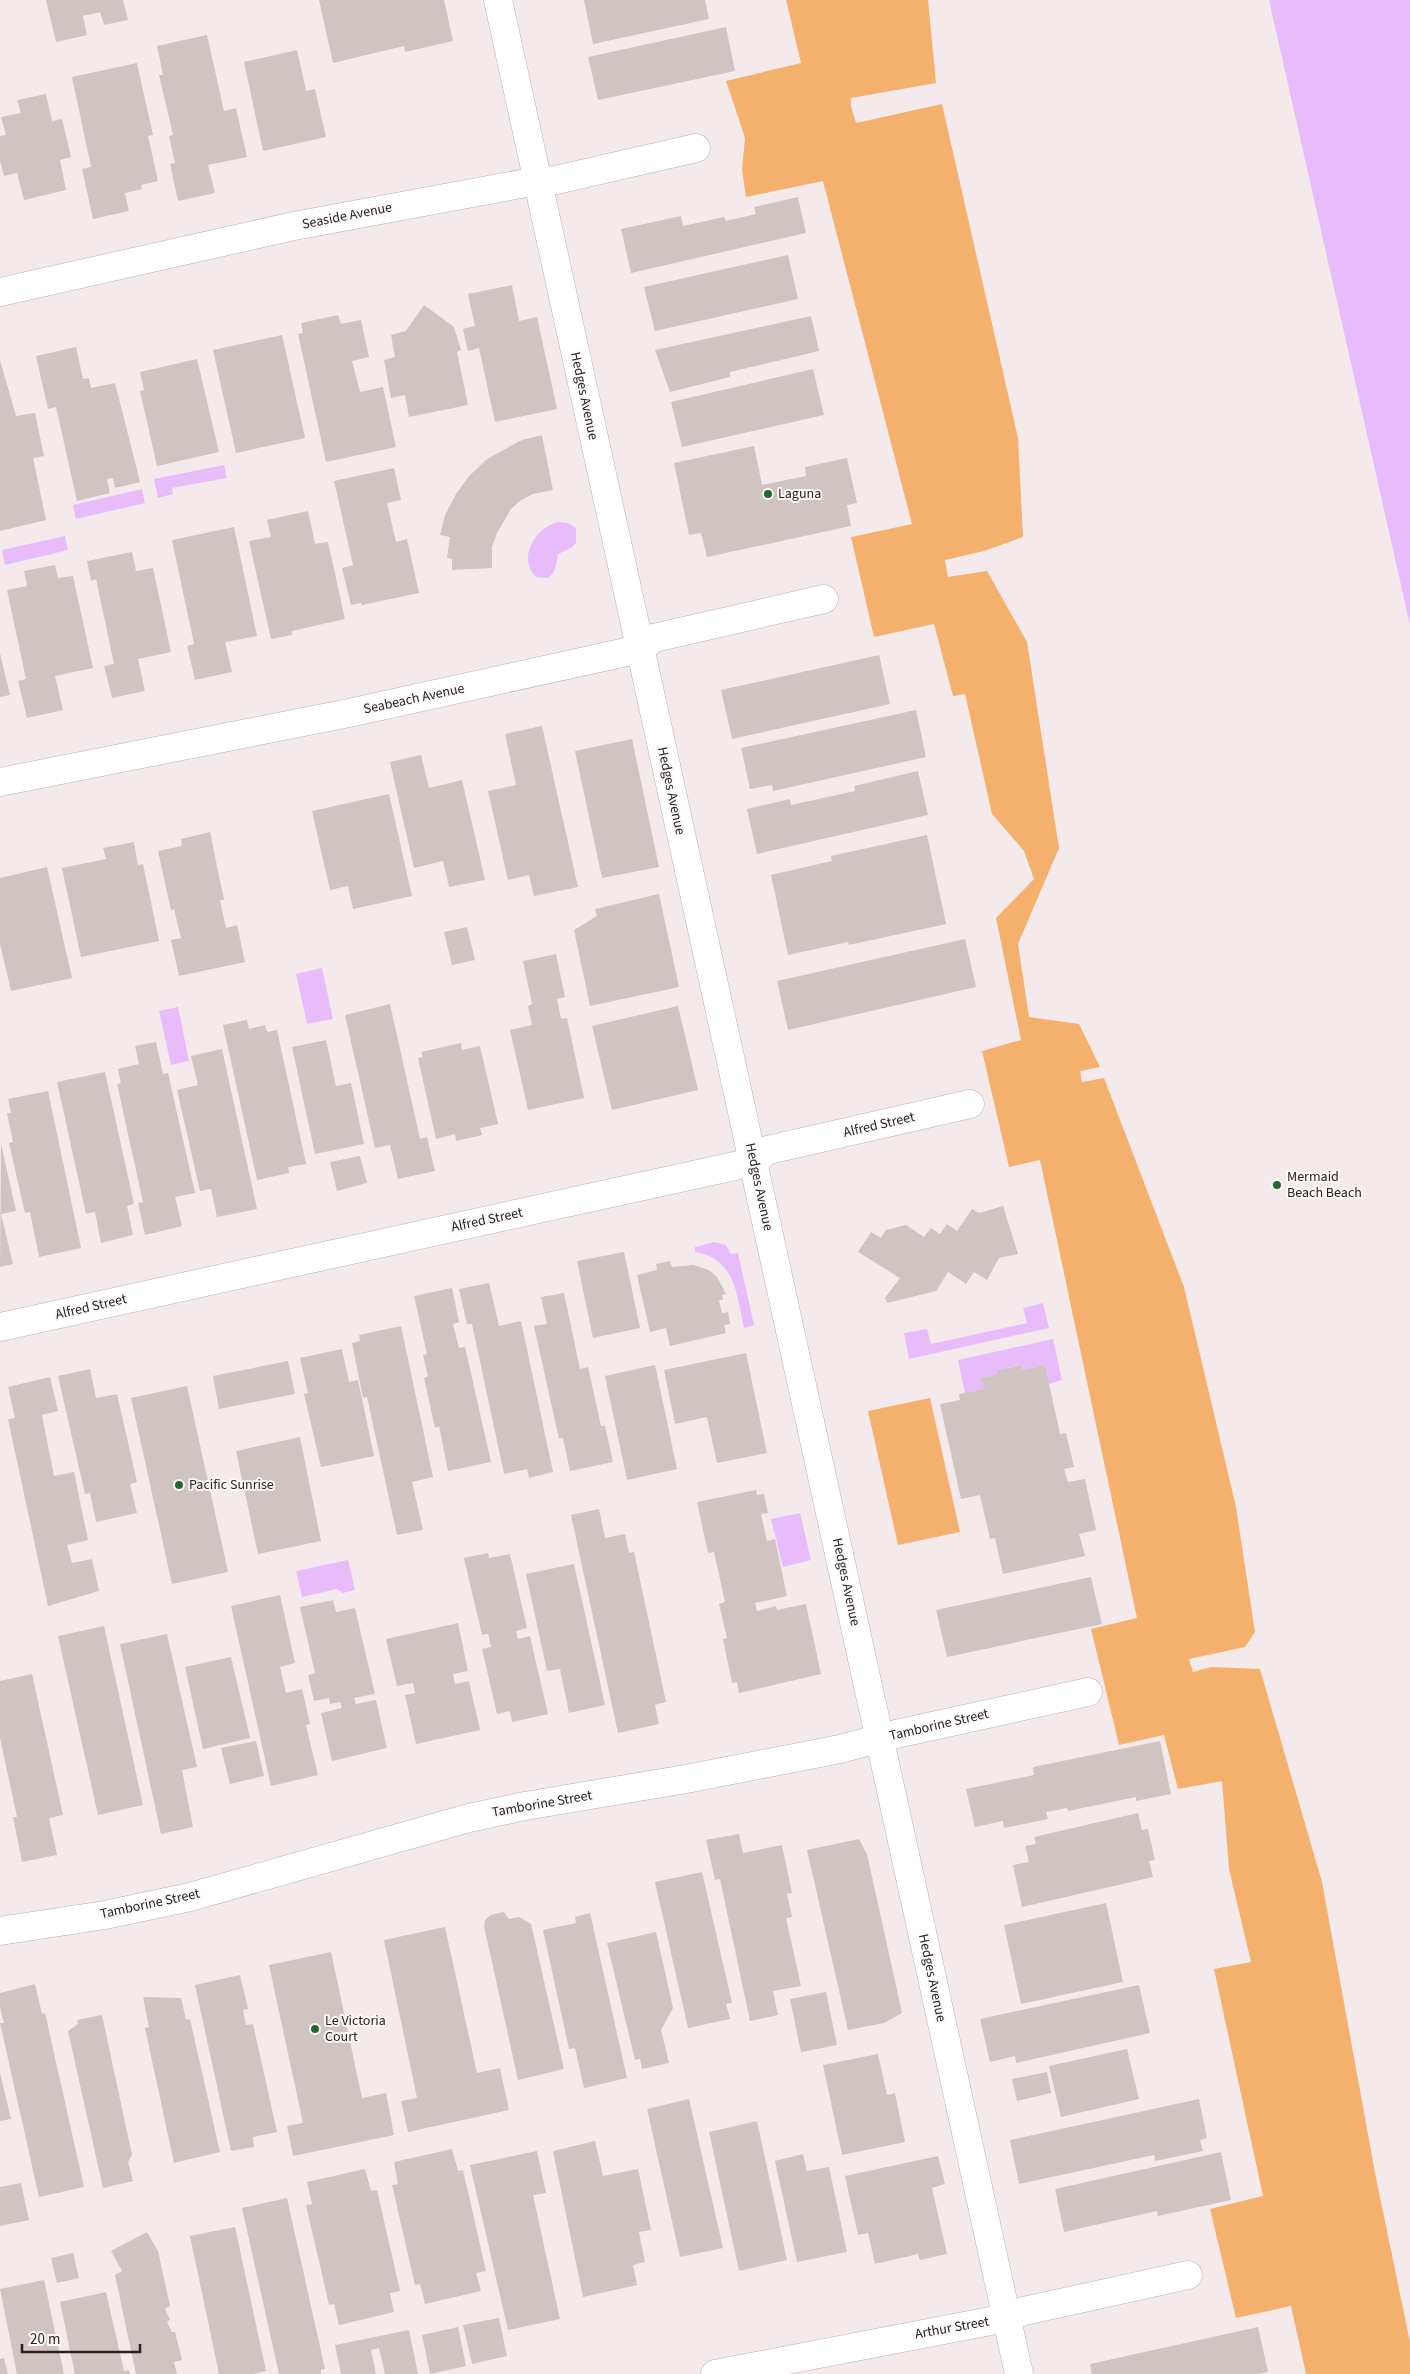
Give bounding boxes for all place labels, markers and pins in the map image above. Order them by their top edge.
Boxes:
place label: Laguna [778,484,821,504]
marker: Laguna [762,488,774,500]
place label: Mermaid Beach Beach [1287,1167,1362,1203]
marker: Mermaid Beach Beach [1271,1179,1283,1191]
place label: Pacific Sunrise [189,1475,274,1495]
marker: Pacific Sunrise [173,1479,185,1491]
place label: Le Victoria Court [325,2011,386,2047]
marker: Le Victoria Court [309,2023,321,2035]

